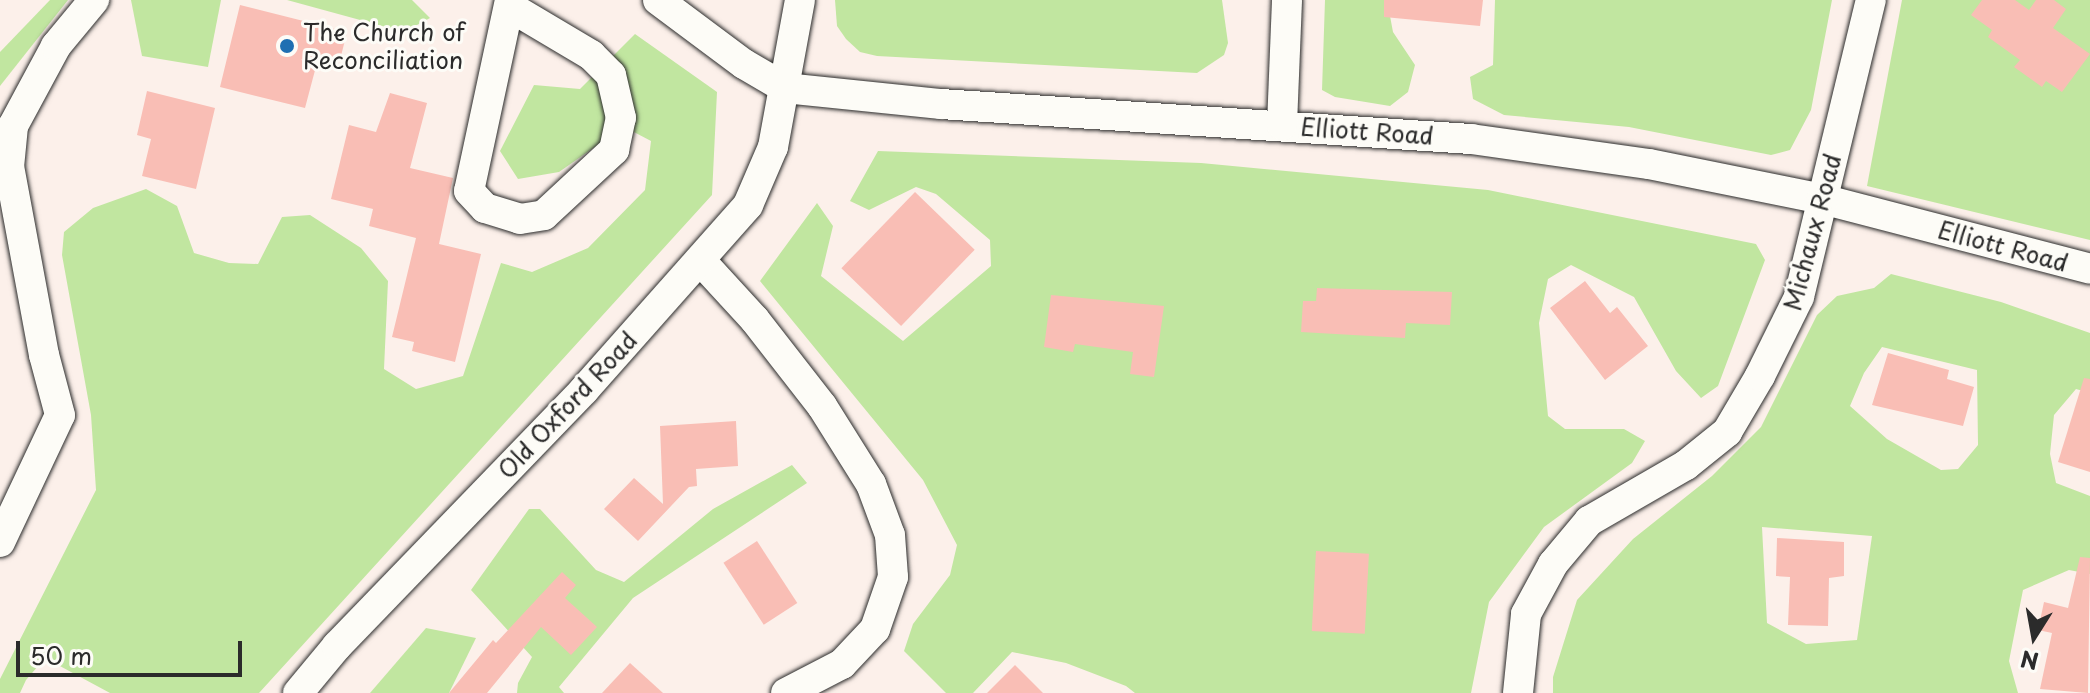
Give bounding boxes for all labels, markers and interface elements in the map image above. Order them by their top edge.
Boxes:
place label: The Church of Reconciliation [303,18,466,74]
marker: The Church of Reconciliation [278,37,296,55]
street label: Elliott Road [1299,112,1435,150]
street label: Michaux Road [1777,151,1847,313]
street label: Elliott Road [1935,215,2071,277]
street label: Old Oxford Road [491,325,643,485]
north arrow [1994,597,2074,677]
scale bar [20,625,246,675]
text: 50 m [30,637,92,673]
text: N [2018,643,2041,679]

